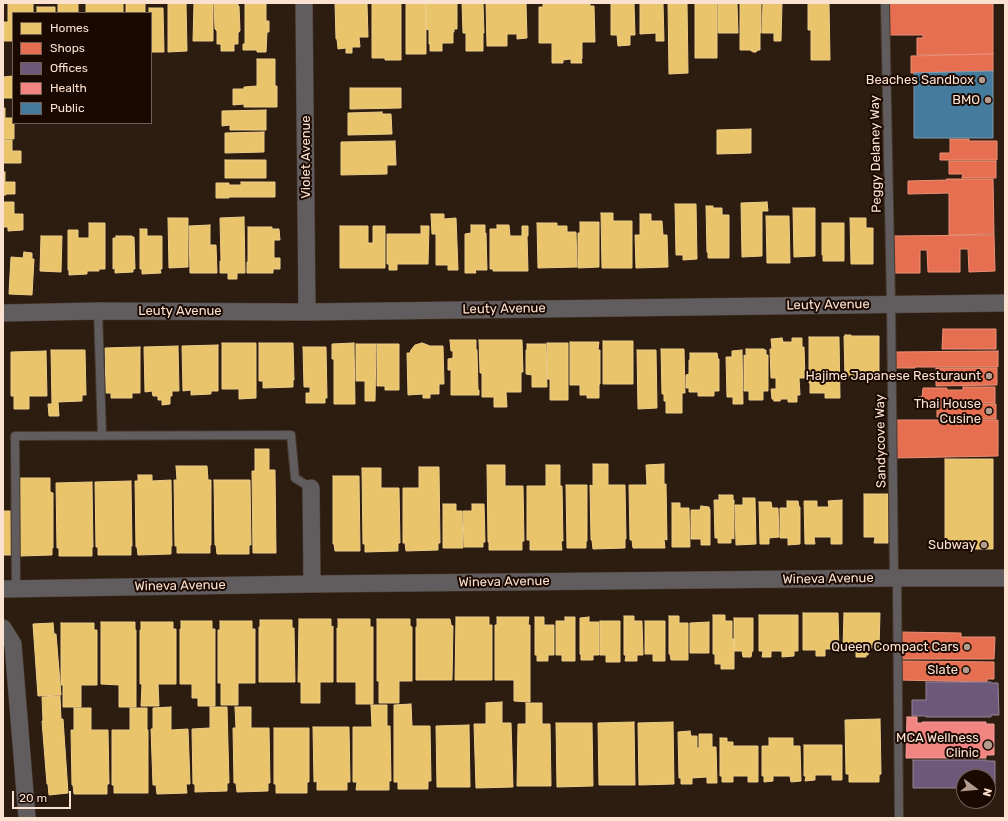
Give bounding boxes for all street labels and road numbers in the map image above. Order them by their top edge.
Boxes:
street label: Peggy Delaney Way [867,95,885,213]
street label: Violet Avenue [298,115,314,199]
street label: Leuty Avenue [786,296,870,314]
street label: Leuty Avenue [462,300,546,318]
street label: Leuty Avenue [138,303,222,319]
street label: Sandycove Way [872,394,890,488]
street label: Wineva Avenue [782,570,874,588]
street label: Wineva Avenue [458,573,550,591]
street label: Wineva Avenue [134,577,226,595]

